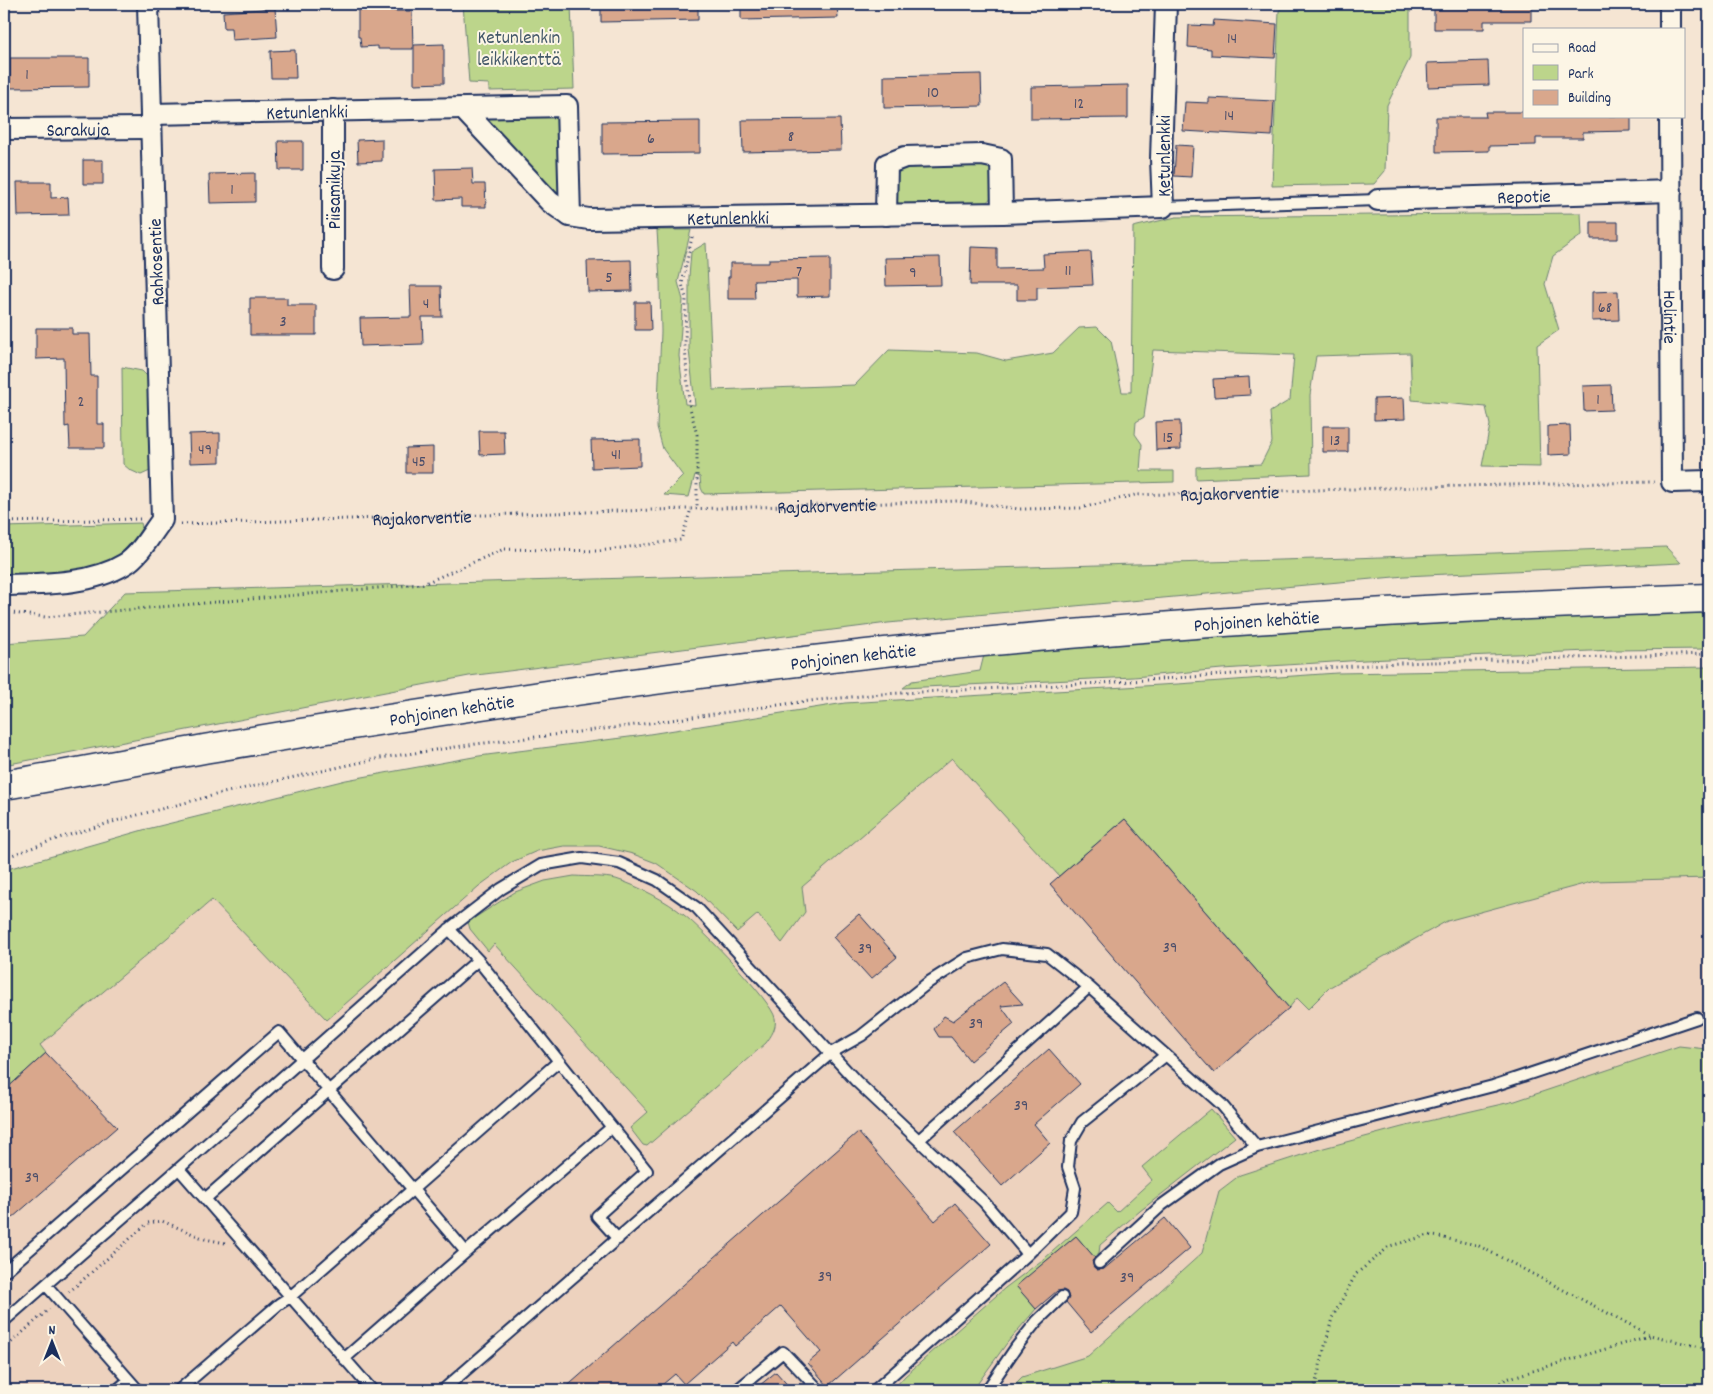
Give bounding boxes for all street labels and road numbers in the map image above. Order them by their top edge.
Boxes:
street label: Ketunlenkki [266,100,349,129]
street label: Ketunlenkki [1153,115,1180,197]
street label: Sarakuja [46,118,111,146]
street label: Piisamikuja [323,149,350,229]
street label: Repotie [1497,185,1551,213]
street label: Ketunlenkki [687,206,770,235]
street label: Rahkosentie [143,218,174,306]
street label: Holintie [1654,290,1681,344]
street label: Rajakorventie [1180,481,1280,511]
street label: Rajakorventie [777,493,877,523]
street label: Rajakorventie [372,505,472,535]
street label: Pohjoinen kehätie [1193,606,1320,641]
street label: Pohjoinen kehätie [789,639,918,680]
street label: Pohjoinen kehätie [388,690,517,736]

